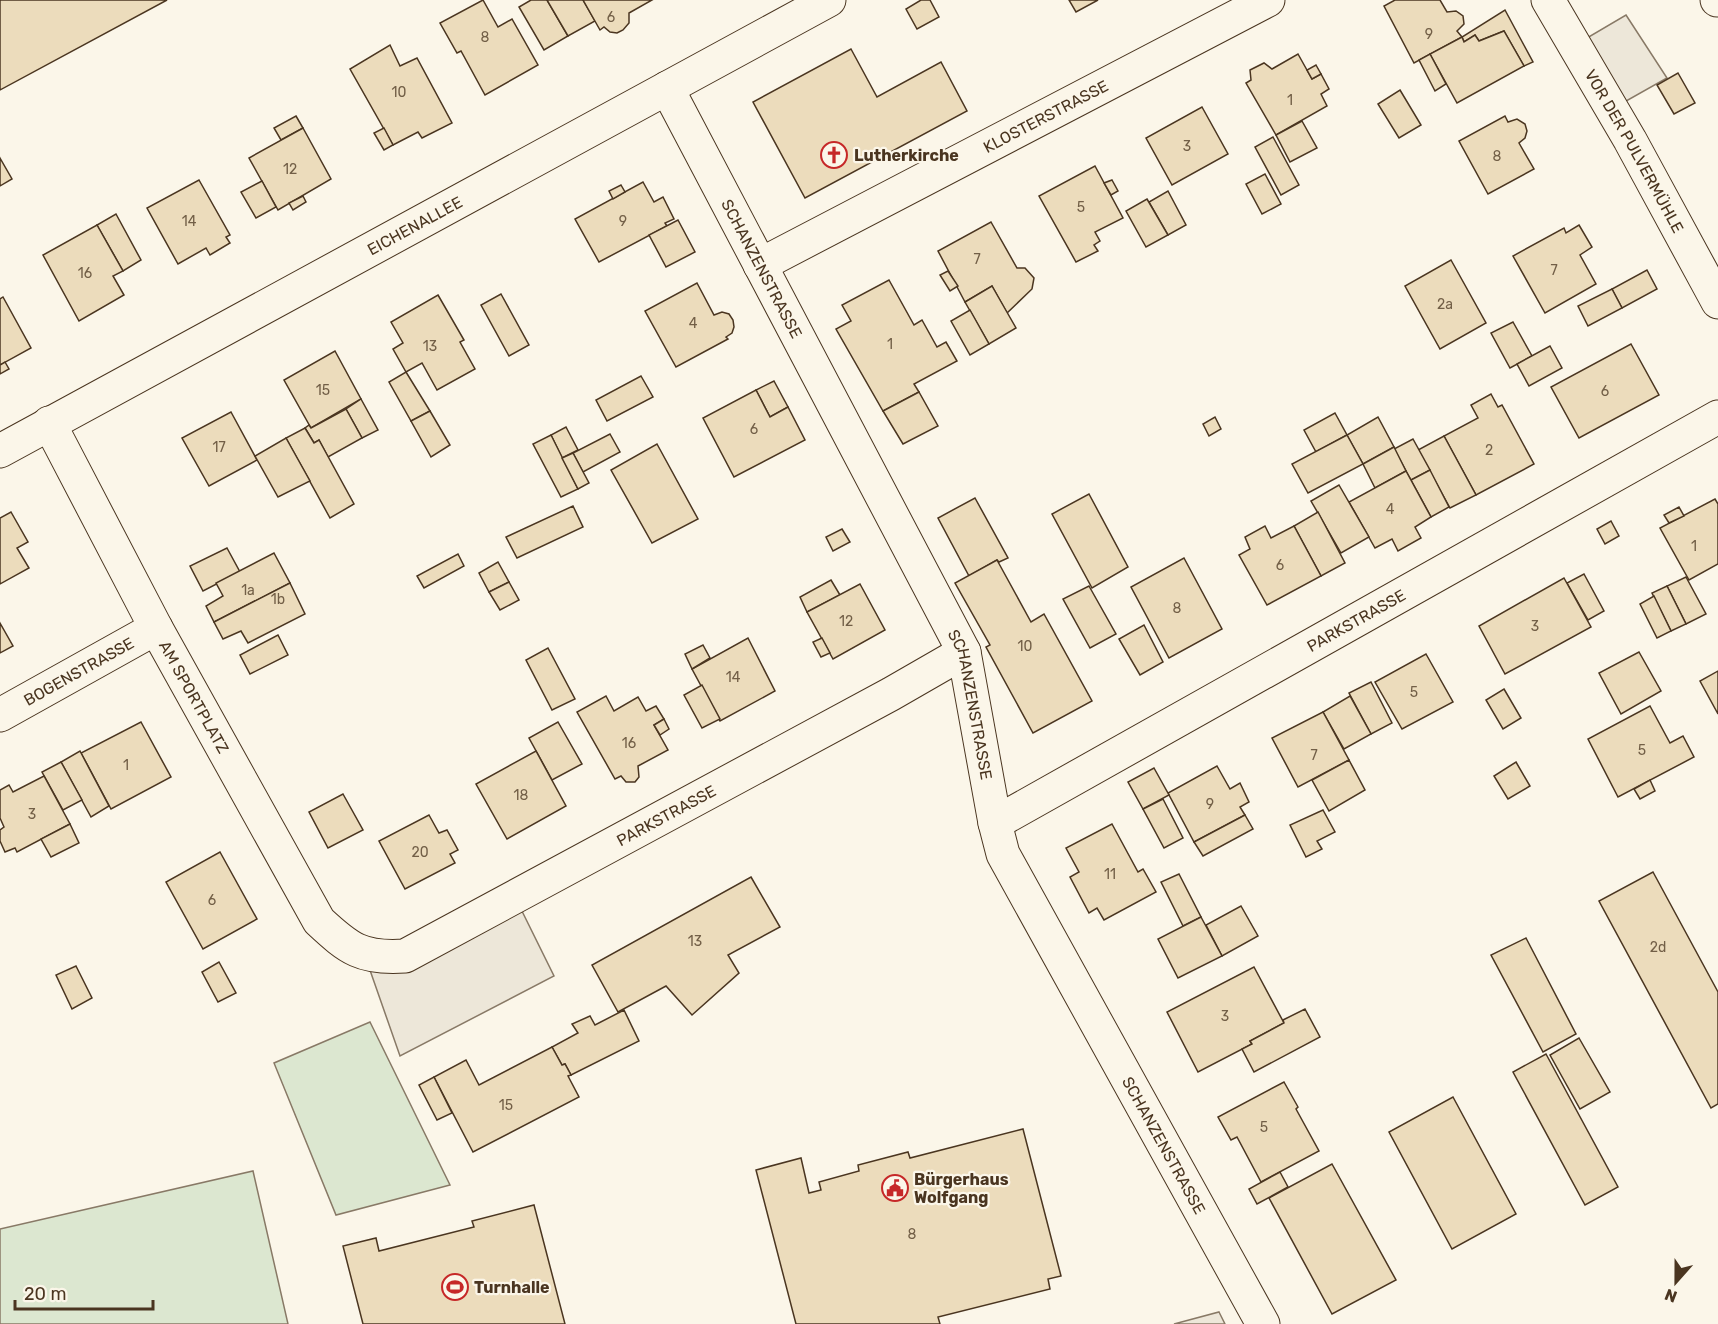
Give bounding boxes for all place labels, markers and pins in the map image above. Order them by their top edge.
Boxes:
church icon: Lutherkirche [819,140,849,170]
place label: Lutherkirche [854,146,959,165]
place label: Bürgerhaus Wolfgang [914,1170,1009,1207]
public building icon: Bürgerhaus Wolfgang [880,1173,910,1203]
sports icon: Turnhalle [440,1272,470,1302]
place label: Turnhalle [474,1278,550,1297]

